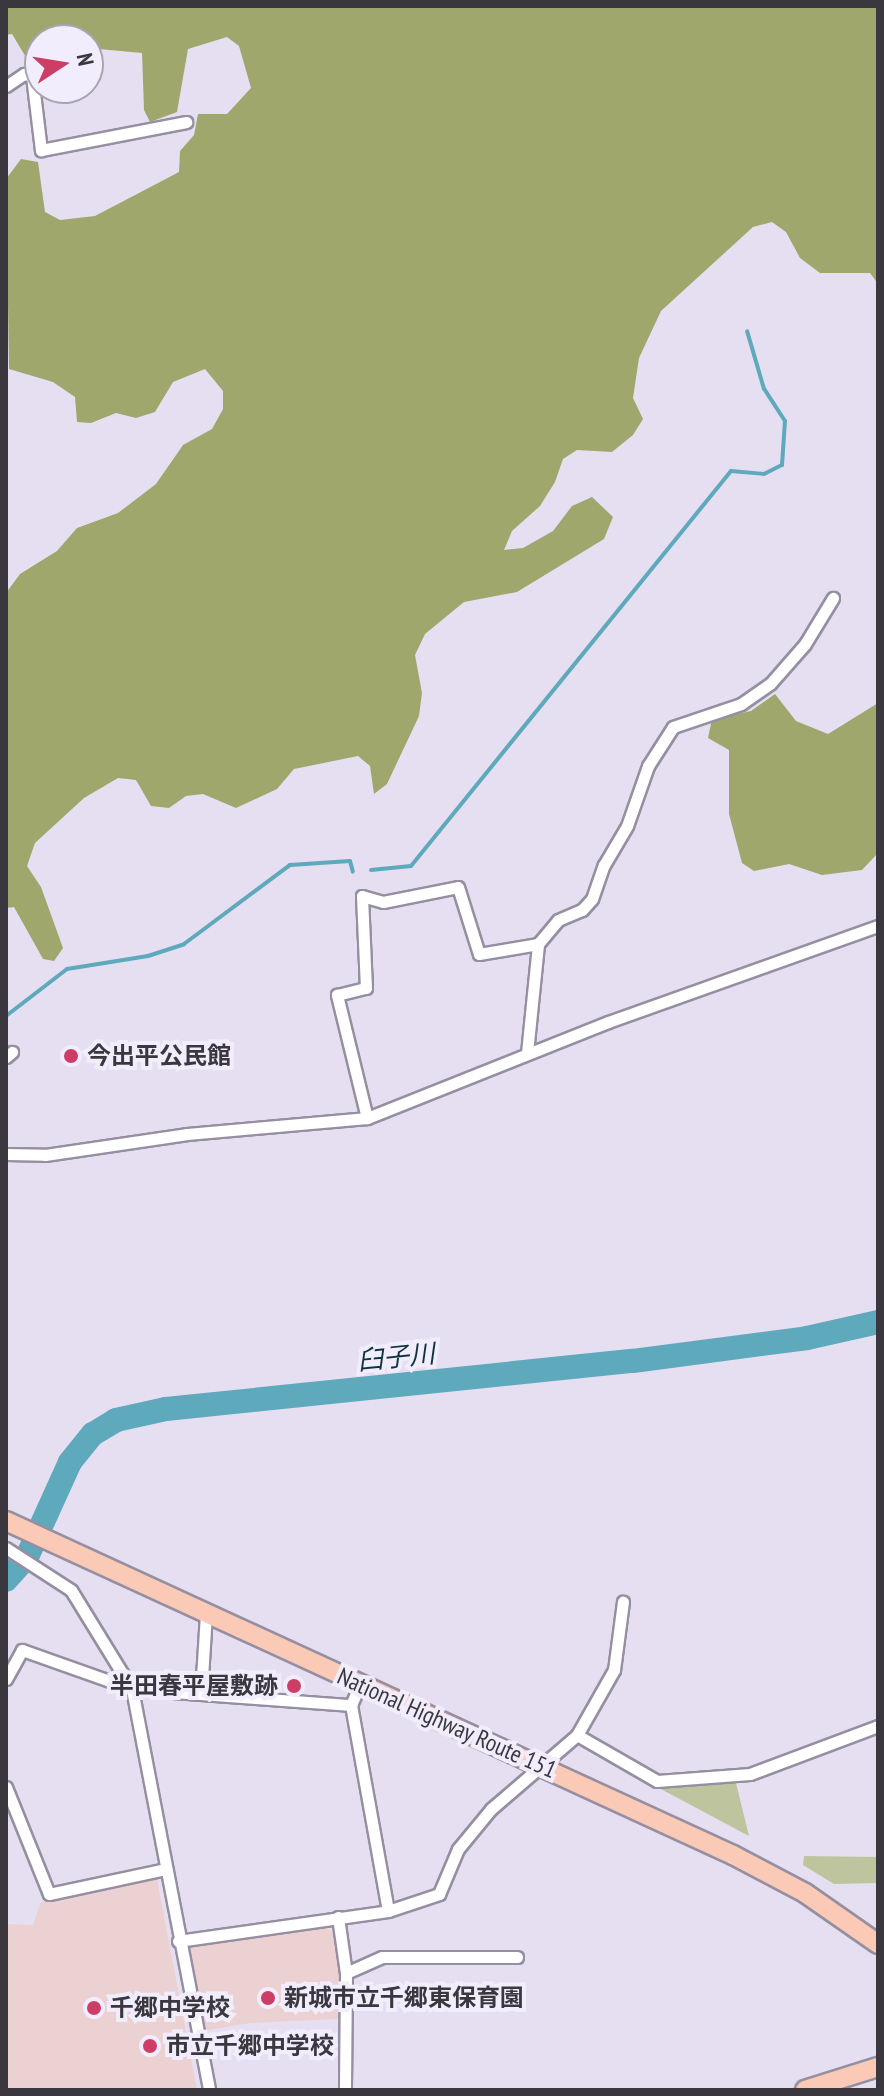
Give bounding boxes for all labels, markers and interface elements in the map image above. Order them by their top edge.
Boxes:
north arrow [24,24,104,104]
text: N [71,51,100,68]
place label: 今出平公民館 [87,1042,231,1070]
marker: 今出平公民館 [62,1047,80,1065]
water label: 臼子川 [356,1337,436,1377]
street label: National Highway Route 151 [333,1662,561,1784]
place label: 半田春平屋敷跡 [110,1672,278,1700]
marker: 半田春平屋敷跡 [285,1677,303,1695]
place label: 新城市立千郷東保育園 [284,1984,524,2012]
marker: 新城市立千郷東保育園 [259,1989,277,2007]
place label: 千郷中学校 [110,1994,230,2022]
marker: 千郷中学校 [85,1999,103,2017]
place label: 市立千郷中学校 [166,2032,334,2060]
marker: 市立千郷中学校 [141,2037,159,2055]

